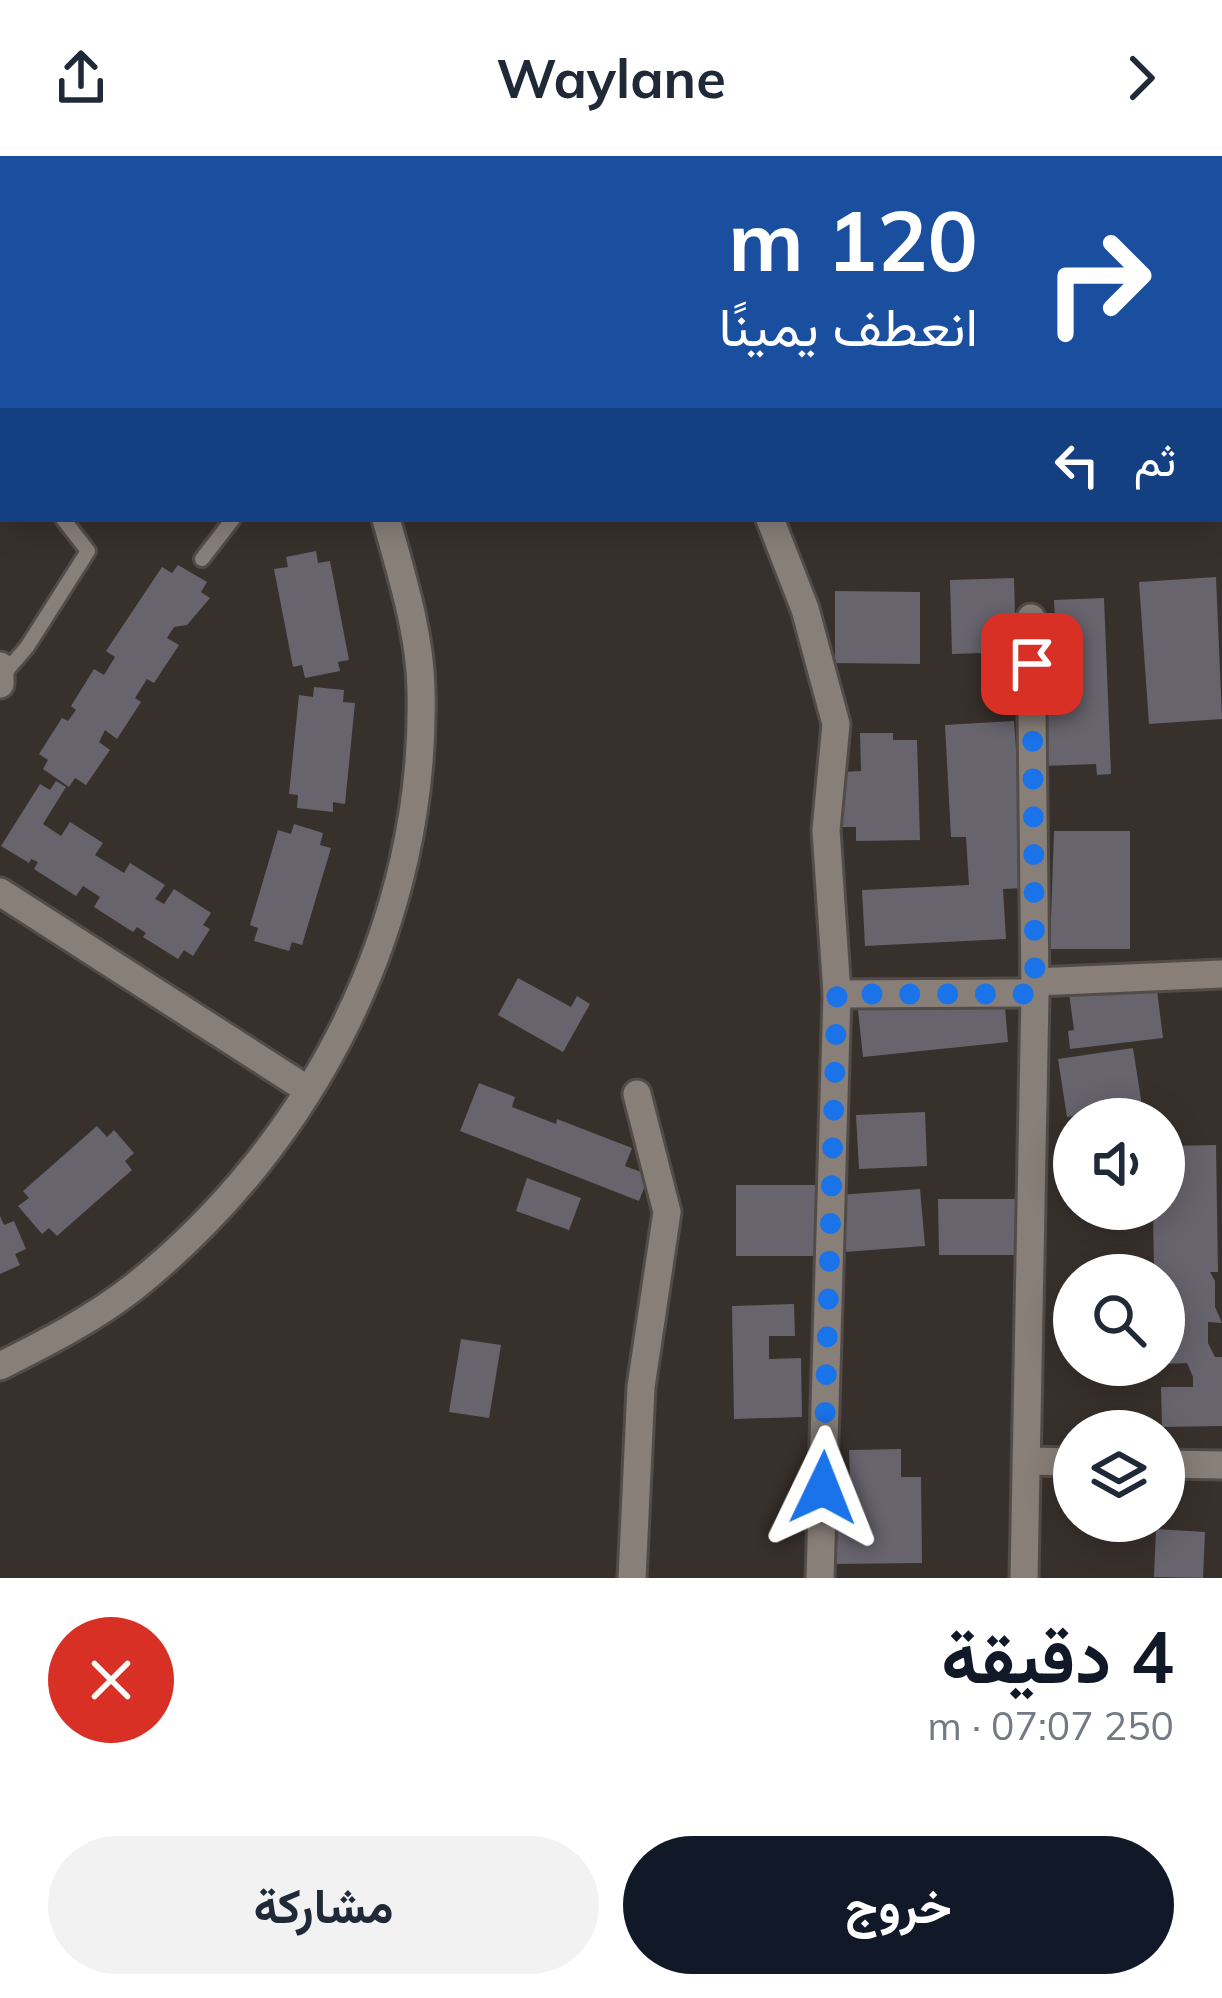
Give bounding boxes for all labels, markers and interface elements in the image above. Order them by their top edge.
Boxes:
text: Waylane [496,44,726,112]
icon: share [48,45,114,111]
icon: forward [1108,45,1174,111]
text: 120 m [728,187,978,292]
icon: right [1020,204,1176,360]
text: انعطف يمينًا [719,292,978,360]
text: ثم [1134,431,1176,487]
icon: left [1044,432,1110,498]
pin [981,613,1083,715]
icon: arrive [999,631,1065,697]
map controls [1053,1098,1185,1542]
button: sound [1053,1098,1185,1230]
button: search [1053,1254,1185,1386]
button: layers [1053,1410,1185,1542]
position arrow [760,1425,886,1551]
text: 4 دقيقة [941,1611,1174,1701]
button: close [48,1617,174,1743]
text: 250 m · 07:07 [928,1701,1174,1750]
button: مشاركة [48,1836,599,1974]
button: خروج [623,1836,1174,1974]

